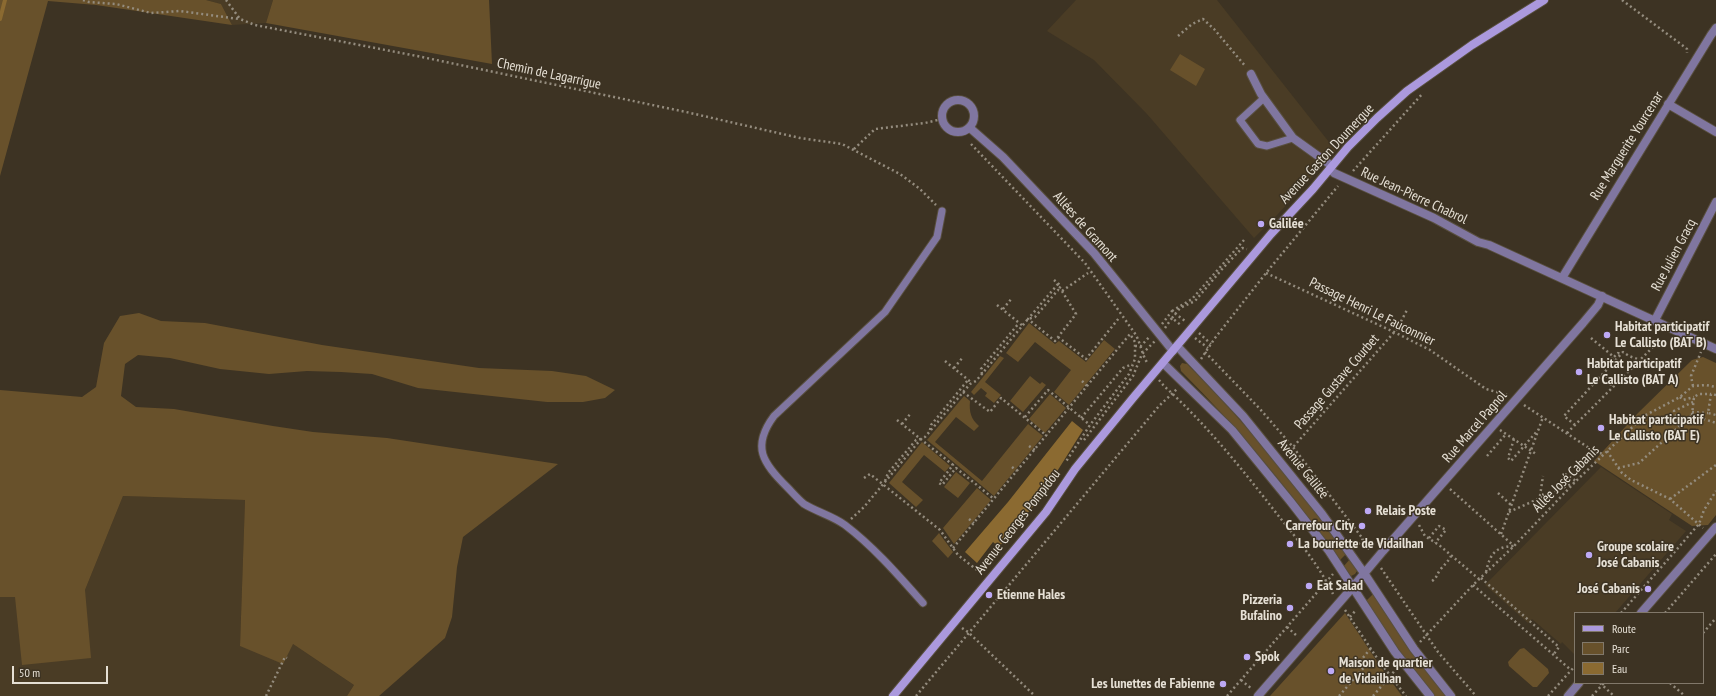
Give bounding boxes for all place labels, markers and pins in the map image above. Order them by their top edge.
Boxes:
place label: Galilée [1269,216,1304,232]
marker: Galilée [1256,219,1266,229]
place label: Habitat participatif Le Callisto (BAT B) [1615,319,1709,352]
marker: Habitat participatif Le Callisto (BAT B) [1602,330,1612,340]
place label: Habitat participatif Le Callisto (BAT A) [1587,356,1681,388]
marker: Habitat participatif Le Callisto (BAT A) [1574,367,1584,377]
place label: Habitat participatif Le Callisto (BAT E) [1609,412,1703,444]
marker: Habitat participatif Le Callisto (BAT E) [1596,423,1606,433]
place label: Relais Poste [1376,503,1436,519]
marker: Relais Poste [1363,506,1373,516]
place label: Carrefour City [1286,518,1354,534]
marker: Carrefour City [1357,521,1367,531]
place label: La bouriette de Vidailhan [1298,536,1424,552]
marker: La bouriette de Vidailhan [1285,539,1295,549]
place label: Groupe scolaire José Cabanis [1597,539,1674,572]
marker: Groupe scolaire José Cabanis [1584,550,1594,560]
place label: Eat Salad [1317,578,1363,594]
marker: Eat Salad [1304,581,1314,591]
place label: José Cabanis [1578,581,1640,597]
marker: José Cabanis [1643,584,1653,594]
place label: Etienne Hales [997,587,1065,603]
marker: Etienne Hales [984,590,994,600]
place label: Pizzeria Bufalino [1240,592,1282,624]
marker: Pizzeria Bufalino [1285,603,1295,613]
place label: Spok [1255,649,1279,665]
marker: Spok [1242,652,1252,662]
place label: Maison de quartier de Vidailhan [1339,655,1433,688]
marker: Maison de quartier de Vidailhan [1326,666,1336,676]
place label: Les lunettes de Fabienne [1091,676,1215,692]
marker: Les lunettes de Fabienne [1218,679,1228,689]

